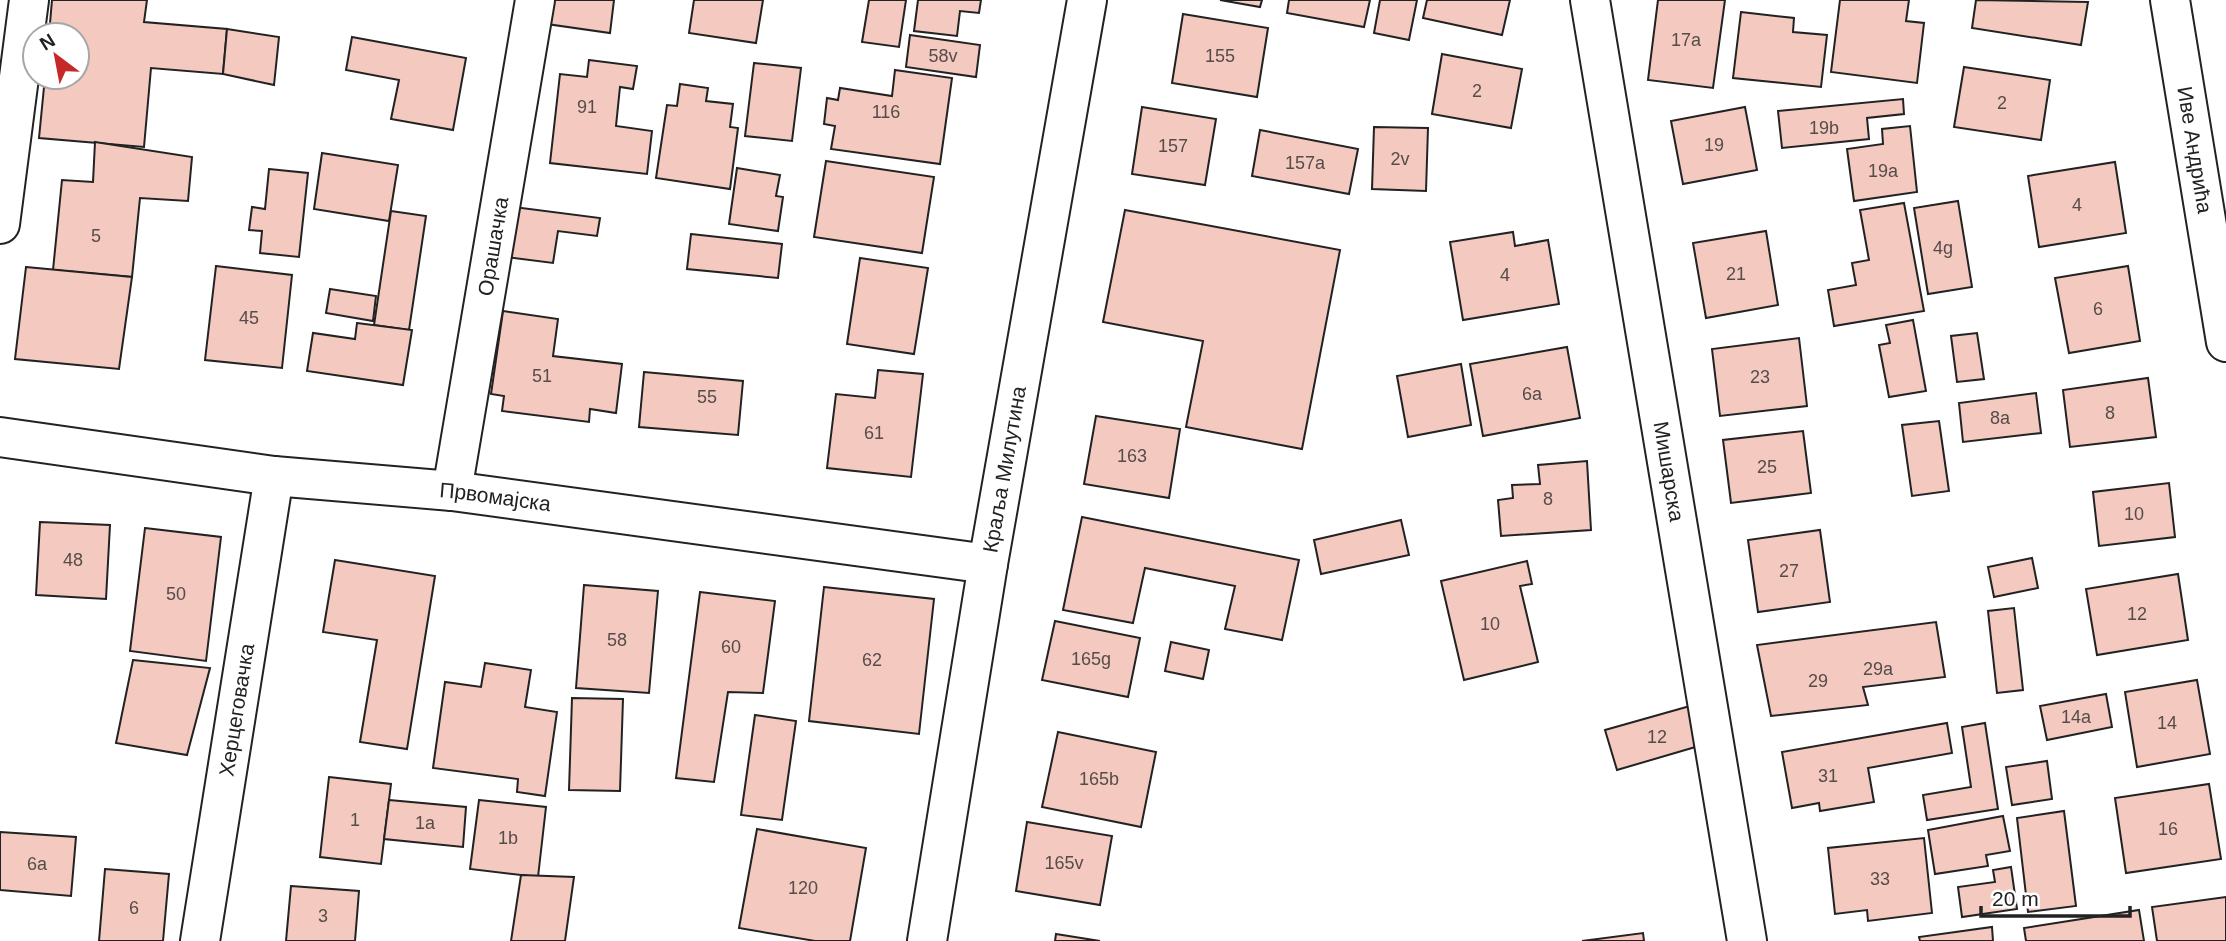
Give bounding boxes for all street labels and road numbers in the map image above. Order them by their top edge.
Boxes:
street label: Иве Андрића [2173,85,2217,215]
street label: Орашачка [473,195,513,298]
street label: Краља Милутина [978,384,1030,554]
street label: Мишарска [1649,420,1689,524]
street label: Првомајска [439,478,553,515]
street label: Херцеговачка [214,641,258,778]

